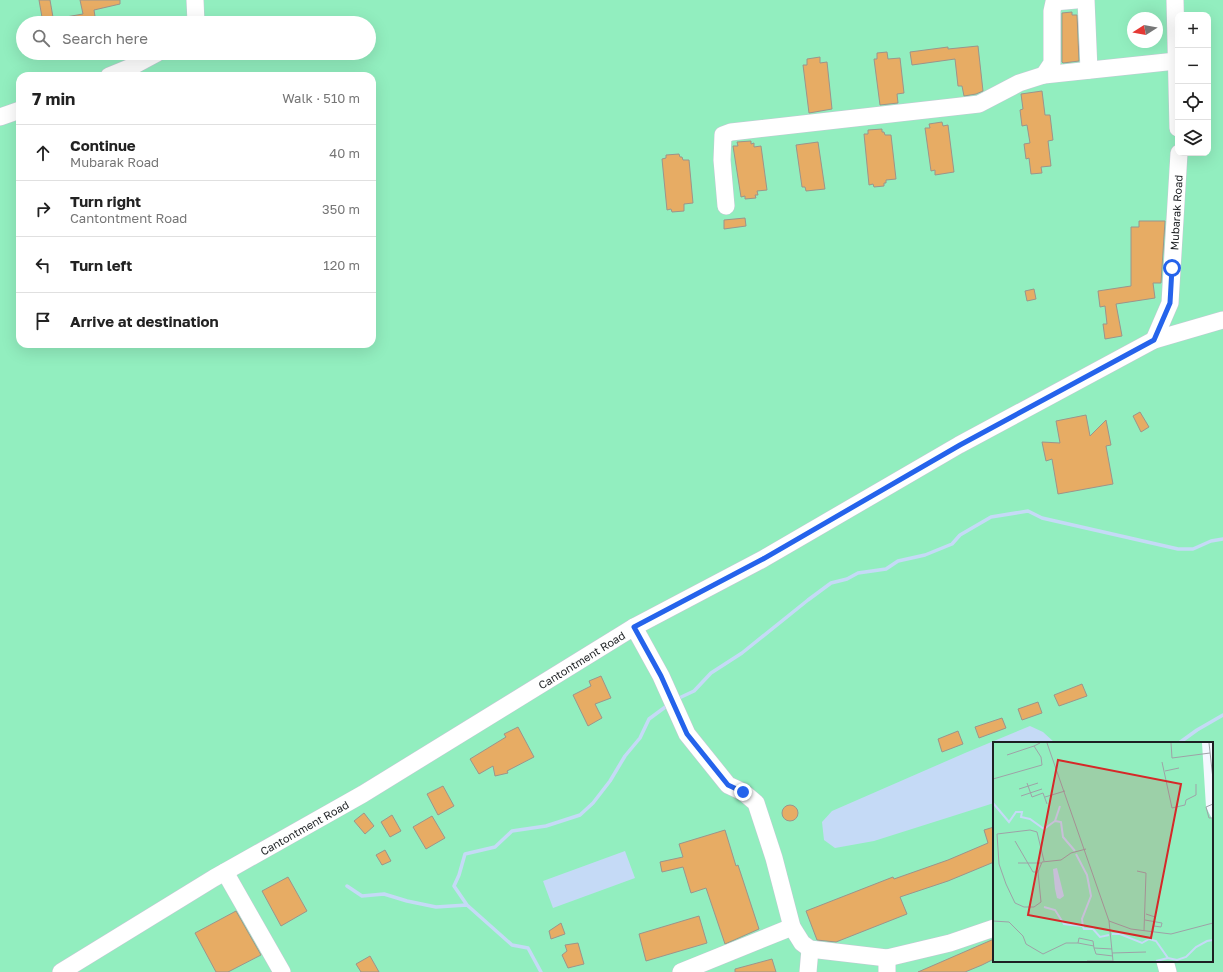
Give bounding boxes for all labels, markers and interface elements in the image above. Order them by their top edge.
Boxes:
north arrow [1127,12,1163,48]
map controls [1175,12,1211,156]
button: + [1175,12,1211,48]
search box [16,16,376,60]
icon: search [30,27,52,49]
text: Search here [62,29,148,47]
button: − [1175,48,1211,84]
button: locate [1175,84,1211,120]
text: 7 min [32,88,75,109]
text: Walk · 510 m [282,90,360,106]
button: layers [1175,120,1211,156]
text: Continue [70,136,136,154]
icon: ahead [32,142,54,164]
text: 40 m [329,145,360,161]
text: Mubarak Road [70,154,159,170]
street label: Mubarak Road [1167,174,1184,251]
text: Turn right [70,192,141,210]
icon: right [32,198,54,220]
text: 350 m [322,201,360,217]
text: Cantontment Road [70,210,187,226]
icon: left [32,254,54,276]
text: Turn left [70,256,132,274]
text: 120 m [323,257,360,273]
route start [1163,259,1181,277]
icon: arrive [32,310,54,332]
text: Arrive at destination [70,312,219,330]
street label: Cantontment Road [536,628,627,691]
inset map [993,742,1213,962]
route end [734,783,752,801]
street label: Cantontment Road [258,797,351,857]

